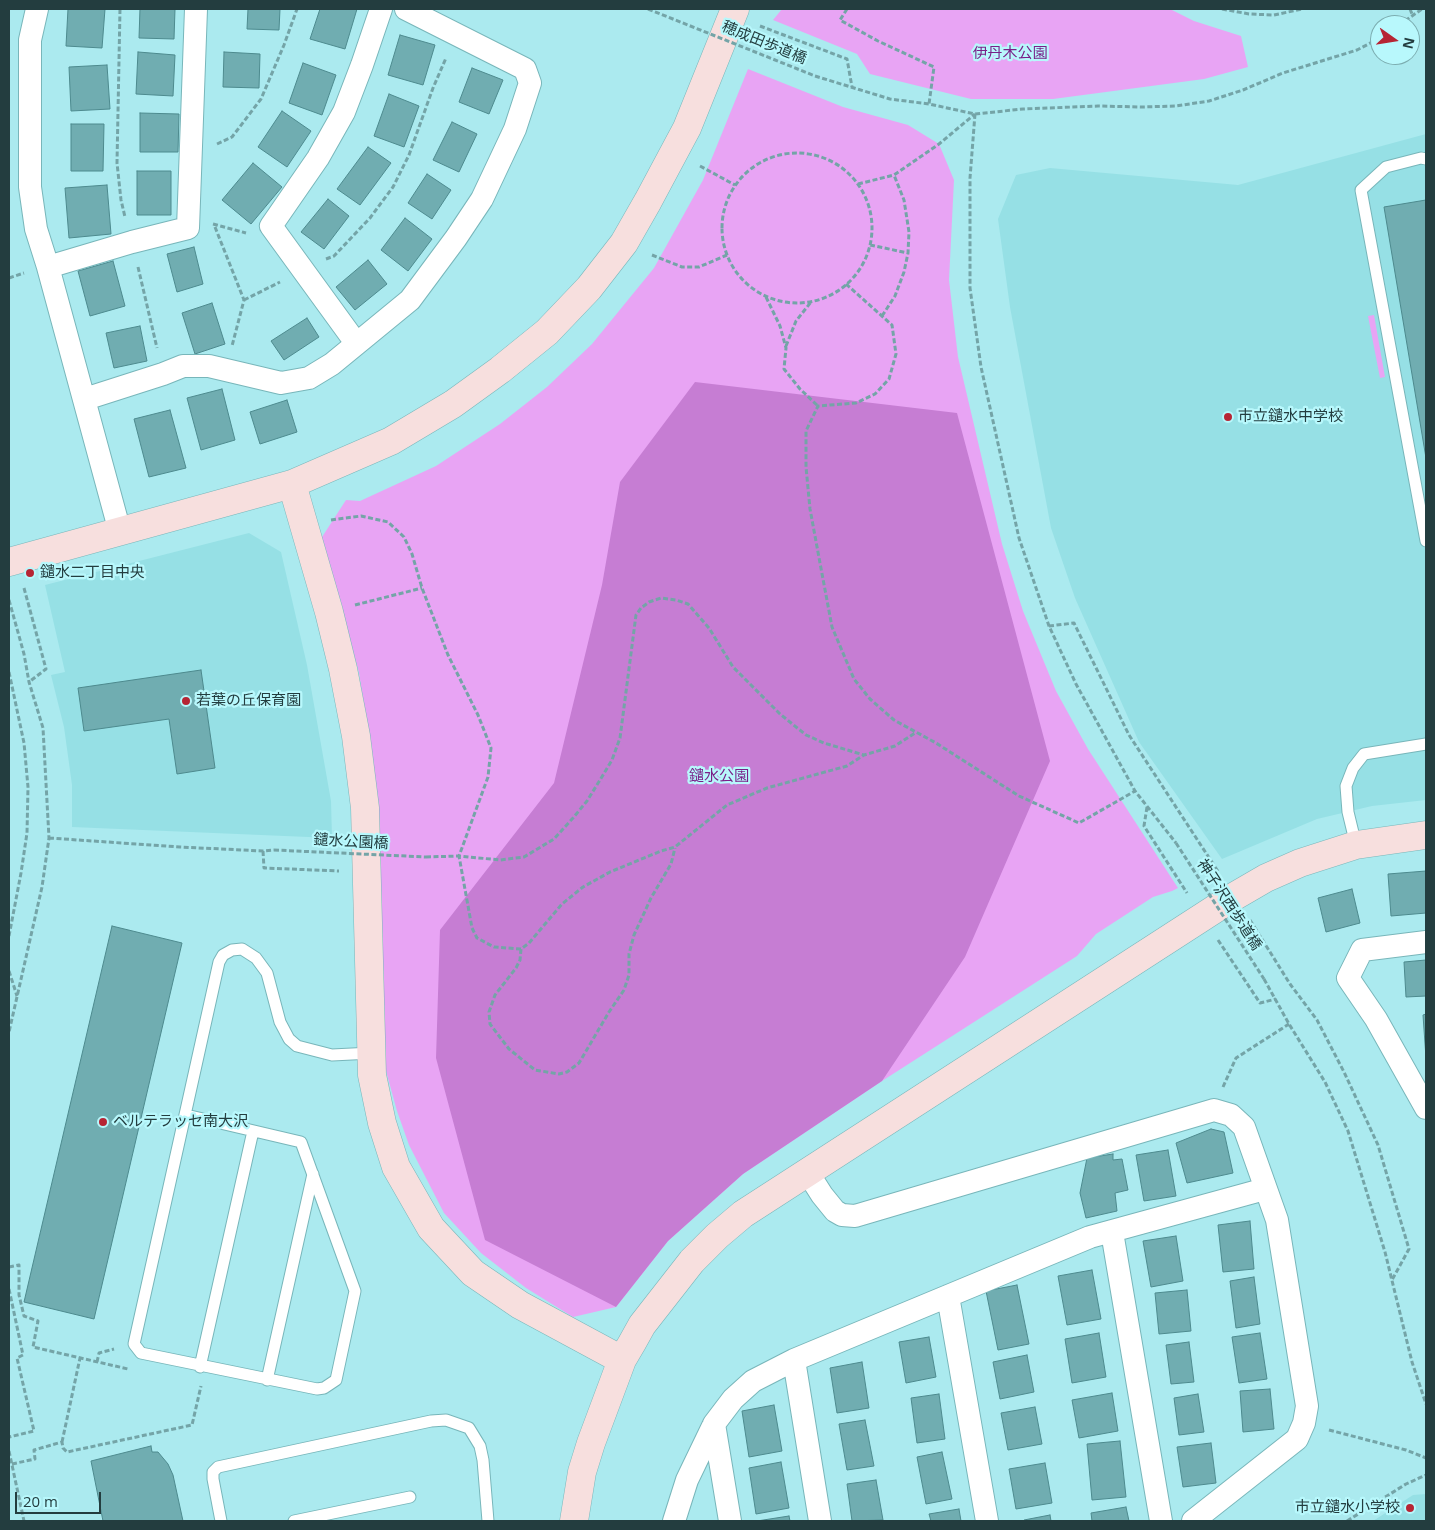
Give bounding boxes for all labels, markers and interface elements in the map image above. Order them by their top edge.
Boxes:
north arrow [1370,15,1420,65]
street label: 穂成田歩道橋 [719,18,809,68]
text: N [1399,36,1420,51]
park label: 伊丹木公園 [973,45,1047,63]
place label: 市立鑓水中学校 [1238,408,1343,426]
marker: 市立鑓水中学校 [1222,411,1234,423]
place label: 鑓水二丁目中央 [40,564,145,582]
marker: 鑓水二丁目中央 [24,567,36,579]
place label: 若葉の丘保育園 [196,692,301,710]
marker: 若葉の丘保育園 [180,695,192,707]
park label: 鑓水公園 [689,768,749,786]
street label: 鑓水公園橋 [313,831,389,853]
street label: 神子沢西歩道橋 [1193,856,1265,954]
place label: ベルテラッセ南大沢 [113,1113,248,1131]
marker: ベルテラッセ南大沢 [97,1116,109,1128]
scale bar [18,1482,104,1514]
text: 20 m [23,1491,58,1511]
place label: 市立鑓水小学校 [1295,1499,1400,1517]
marker: 市立鑓水小学校 [1404,1502,1416,1514]

